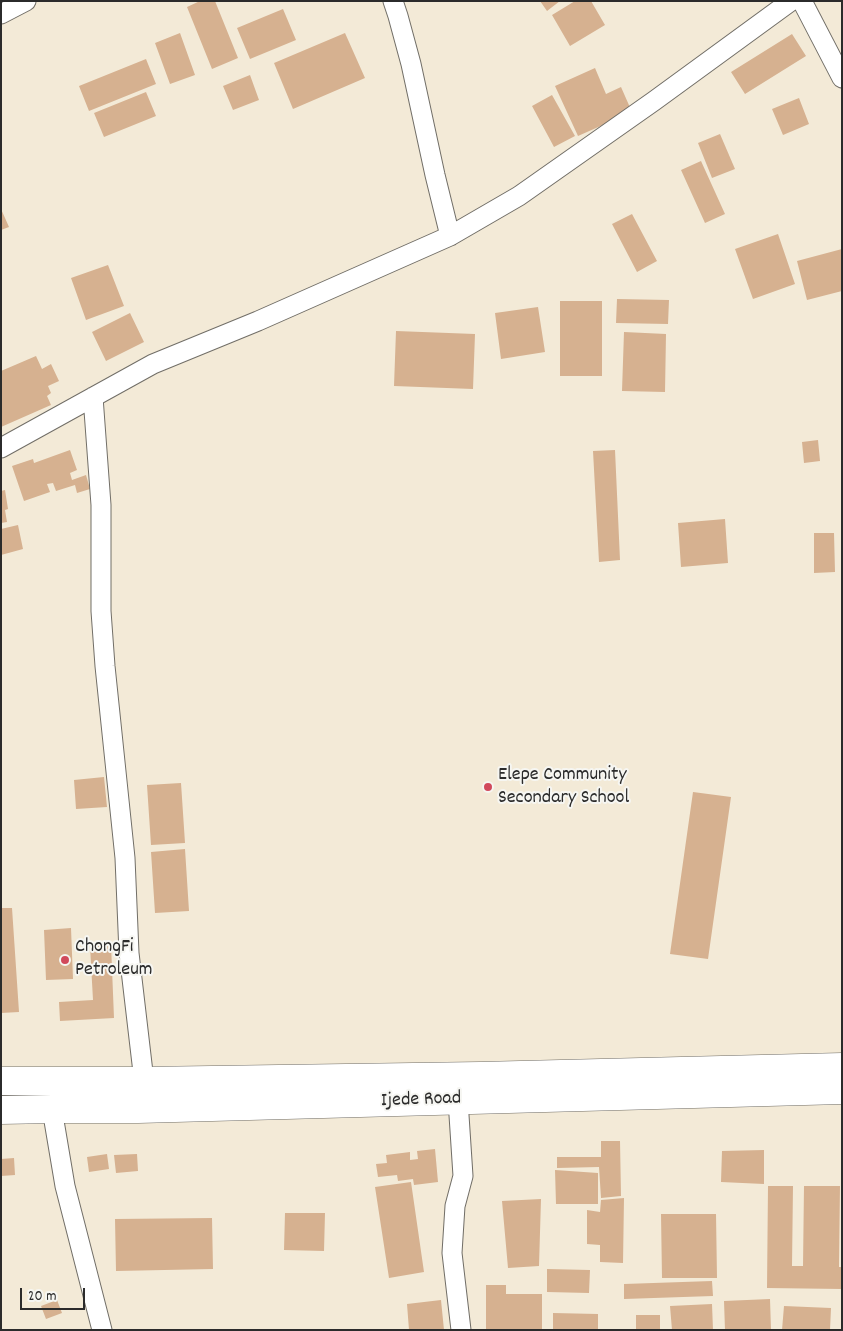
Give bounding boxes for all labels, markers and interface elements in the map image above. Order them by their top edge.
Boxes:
place label: Elepe Community Secondary School [498,764,629,811]
marker: Elepe Community Secondary School [482,781,494,793]
place label: ChongFi Petroleum [75,936,152,983]
marker: ChongFi Petroleum [59,954,71,966]
street label: Ijede Road [380,1088,462,1114]
scale bar [22,1278,88,1310]
text: 20 m [28,1286,56,1308]

